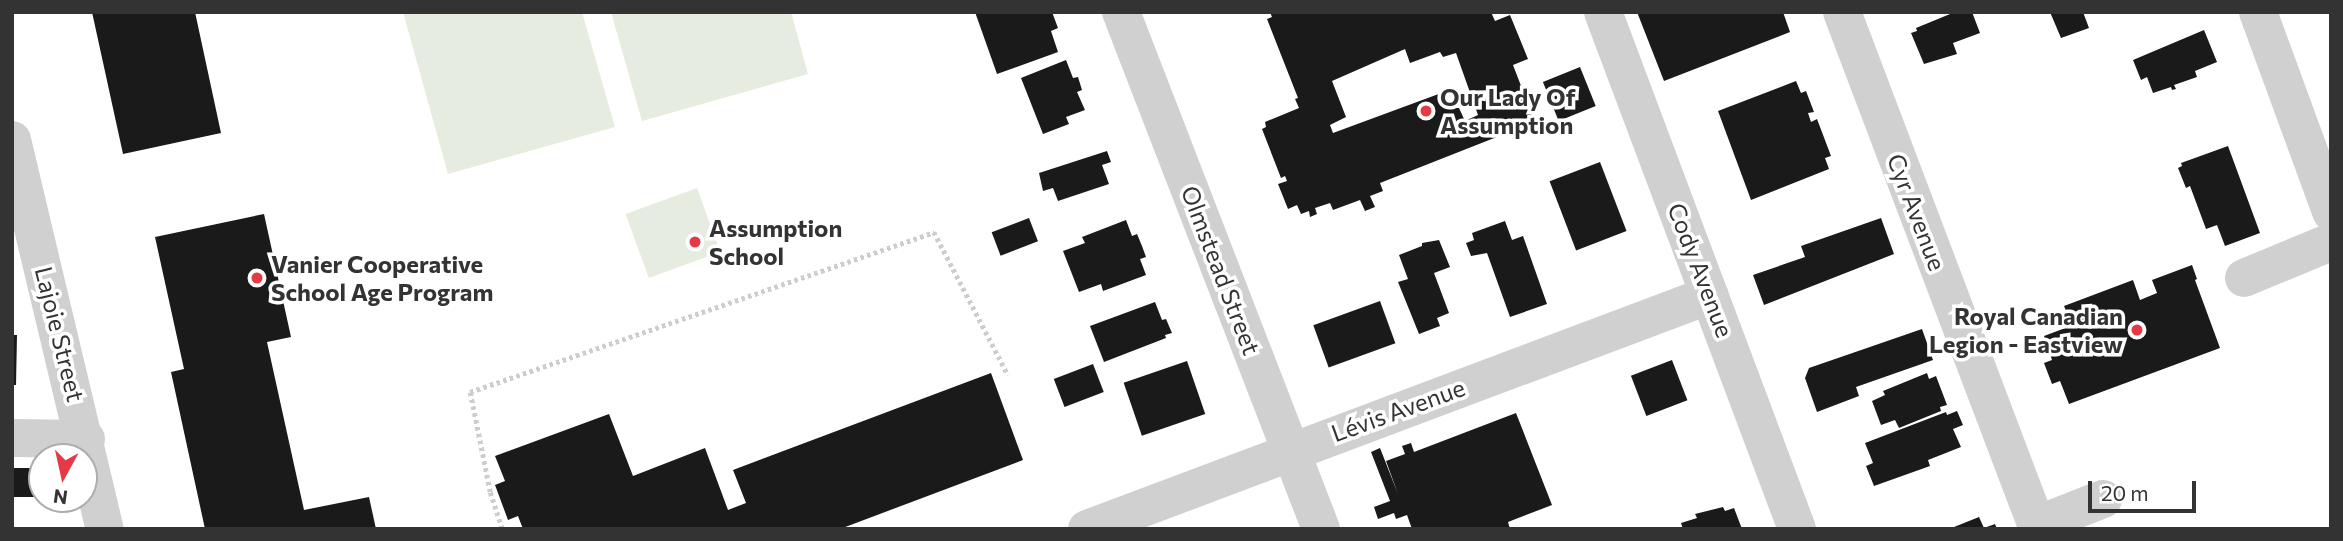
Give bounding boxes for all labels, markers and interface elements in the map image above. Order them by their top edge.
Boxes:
place label: Our Lady Of Assumption [1440,83,1575,139]
marker: Our Lady Of Assumption [1418,103,1434,119]
street label: Cyr Avenue [1882,150,1952,274]
street label: Olmstead Street [1176,181,1266,359]
street label: Cody Avenue [1662,199,1740,341]
place label: Assumption School [709,214,842,270]
marker: Assumption School [687,234,703,250]
place label: Vanier Cooperative School Age Program [271,250,493,306]
street label: Lajoie Street [29,264,91,404]
marker: Vanier Cooperative School Age Program [249,270,265,286]
place label: Royal Canadian Legion - Eastview [1929,302,2123,358]
marker: Royal Canadian Legion - Eastview [2129,322,2145,338]
street label: Lévis Avenue [1327,373,1469,447]
north arrow [28,443,98,513]
scale bar [2091,468,2200,512]
text: 20 m [2101,480,2149,505]
text: N [52,485,69,510]

